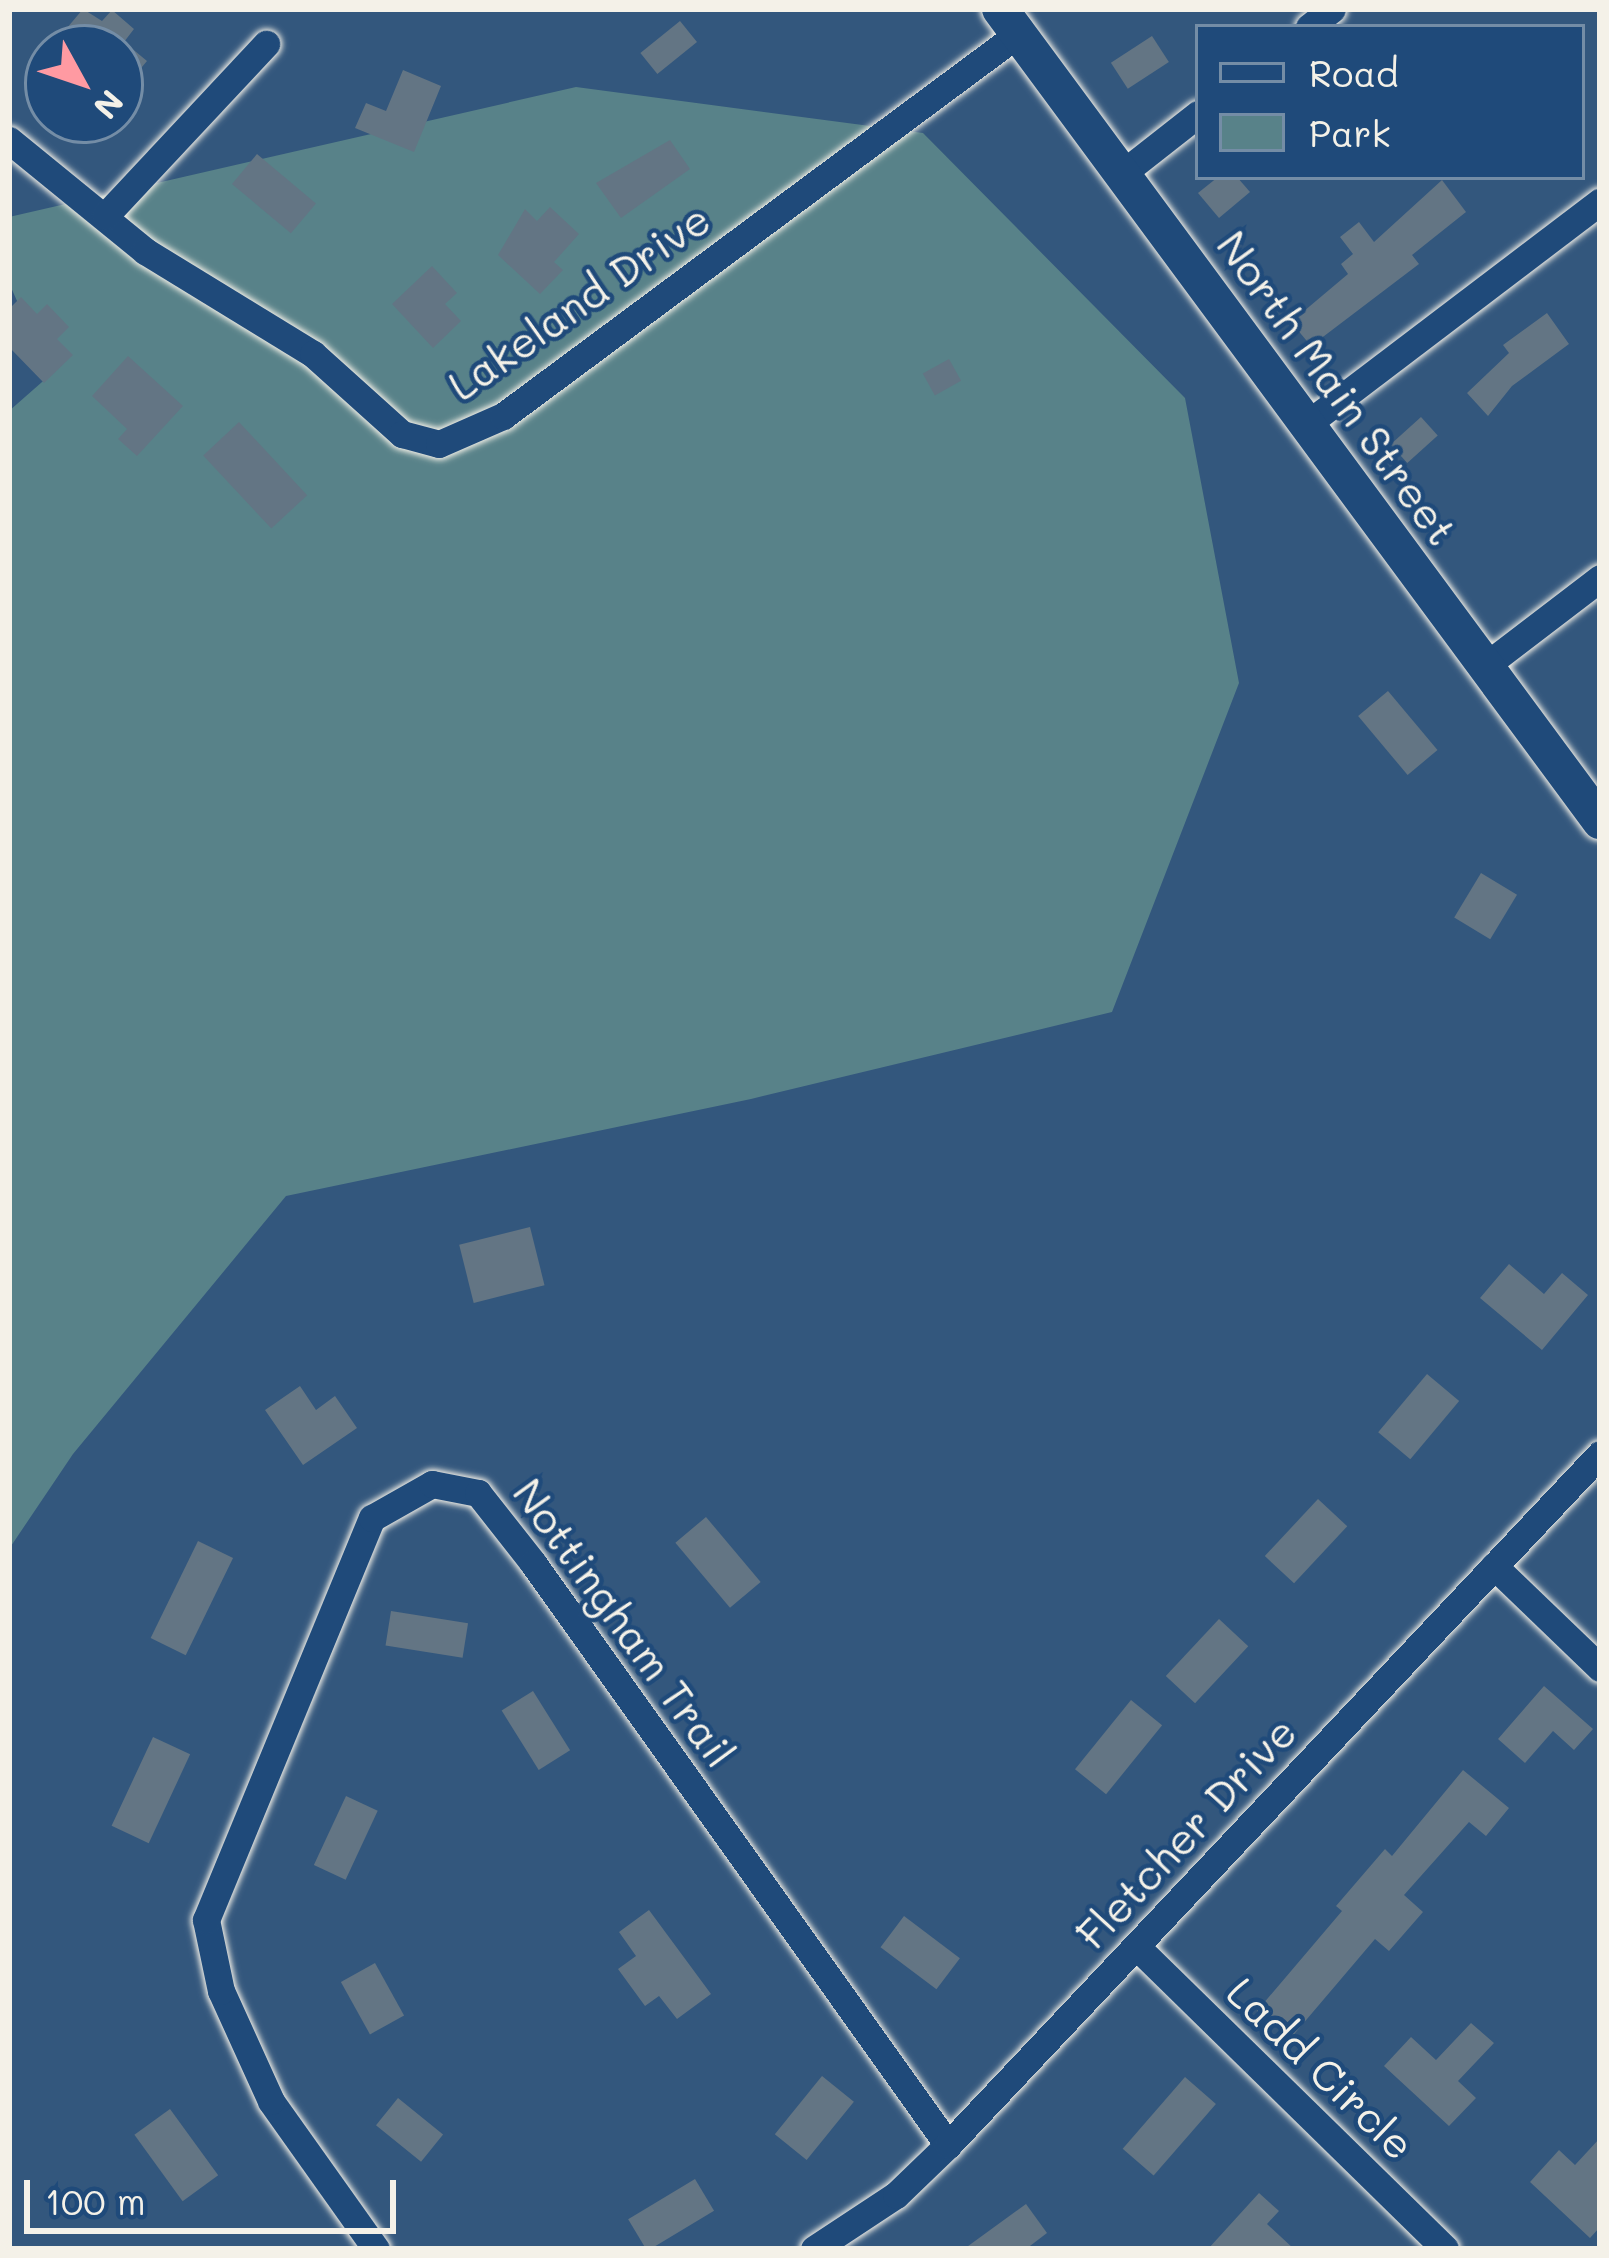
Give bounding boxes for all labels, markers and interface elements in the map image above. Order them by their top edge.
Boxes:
north arrow [24,24,144,144]
legend [1195,24,1585,180]
text: Road [1309,49,1399,96]
text: N [85,82,134,129]
text: Park [1309,109,1391,156]
street label: Lakeland Drive [439,193,719,411]
street label: North Main Street [1206,221,1468,555]
street label: Nottingham Trail [502,1469,746,1777]
street label: Fletcher Drive [1066,1707,1306,1959]
street label: Ladd Circle [1217,1966,1425,2170]
scale bar [30,2156,402,2230]
text: 100 m [45,2177,146,2224]

